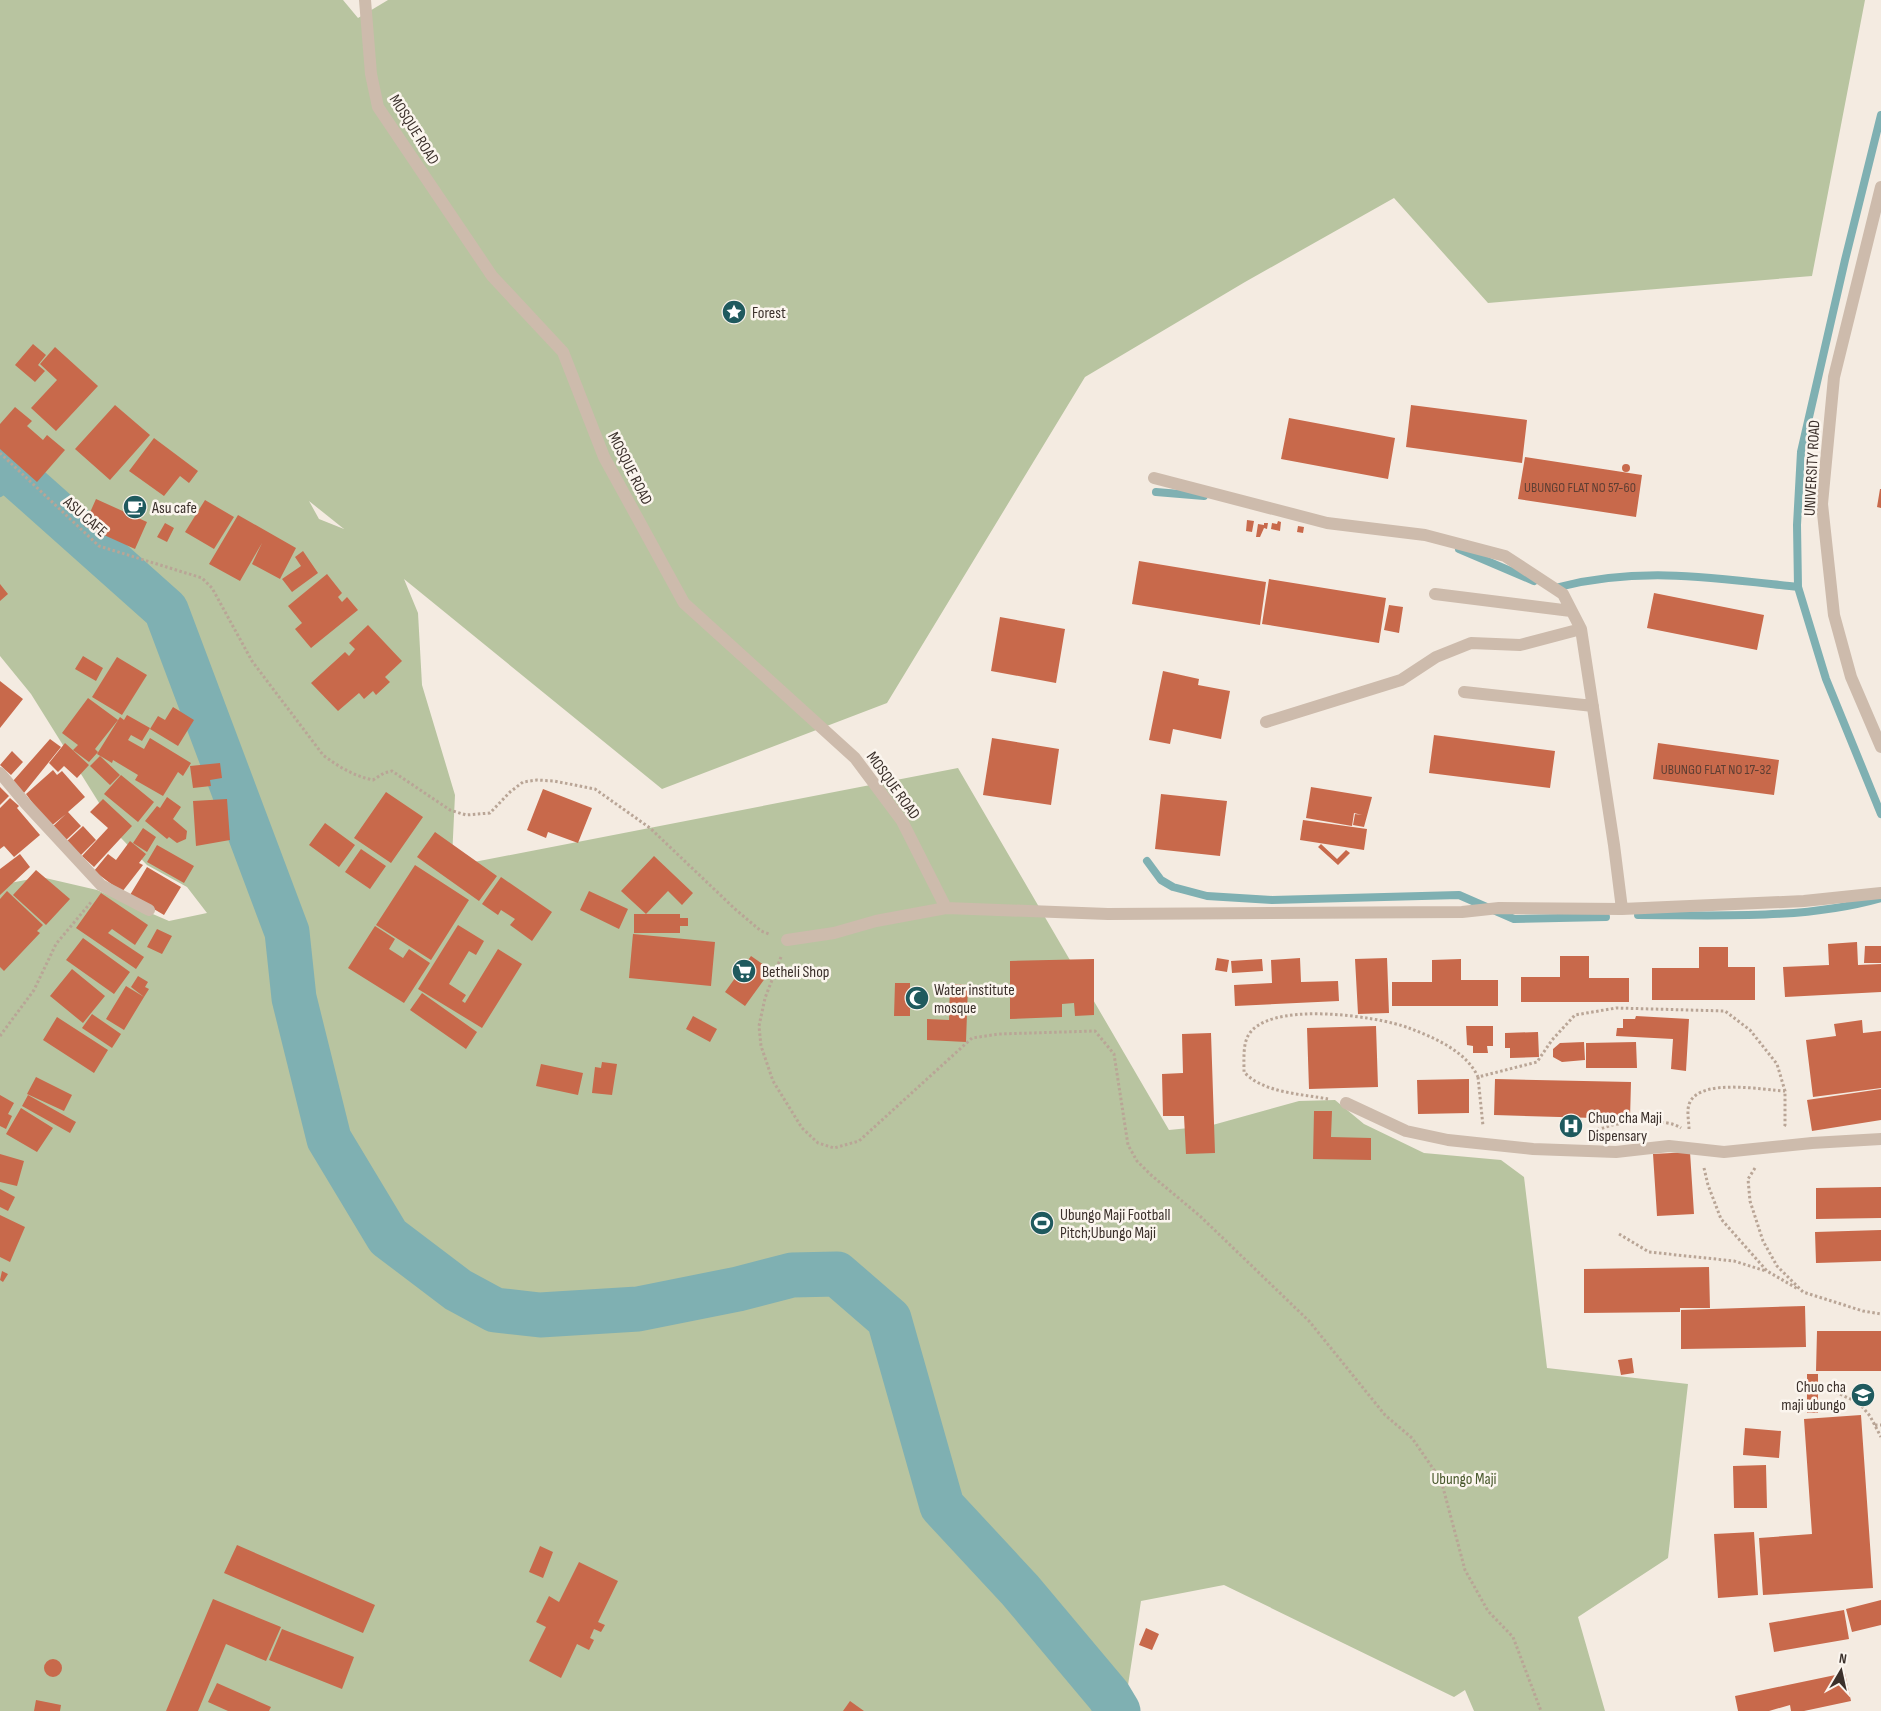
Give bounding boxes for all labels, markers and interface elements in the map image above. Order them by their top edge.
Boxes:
street label: MOSQUE ROAD [385,91,443,168]
place icon: Forest [721,299,747,325]
place label: Forest [752,304,786,323]
street label: UNIVERSITY ROAD [1800,419,1825,517]
street label: MOSQUE ROAD [603,429,656,508]
house number: UBUNGO FLAT NO 57-60 [1524,479,1636,496]
street label: ASU CAFE [59,492,111,541]
cafe icon: Asu cafe [122,494,148,520]
place label: Asu cafe [151,499,197,518]
street label: MOSQUE ROAD [862,748,924,823]
house number: UBUNGO FLAT NO 17-32 [1661,761,1771,778]
supermarket icon: Betheli Shop [731,958,757,984]
place label: Betheli Shop [762,963,829,982]
place label: Water institute mosque [934,981,1015,1018]
mosque icon: Water institute mosque [904,985,930,1011]
place label: Chuo cha Maji Dispensary [1588,1109,1662,1146]
hospital icon: Chuo cha Maji Dispensary [1558,1113,1584,1139]
place label: Ubungo Maji Football Pitch;Ubungo Maji [1060,1206,1170,1243]
sports icon: Ubungo Maji Football Pitch;Ubungo Maji [1029,1210,1055,1236]
place label: Chuo cha maji ubungo [1781,1378,1846,1415]
school or university icon: Chuo cha maji ubungo [1850,1382,1876,1408]
park label: Ubungo Maji [1431,1470,1497,1489]
north arrow [1816,1646,1866,1696]
text: N [1838,1650,1848,1668]

